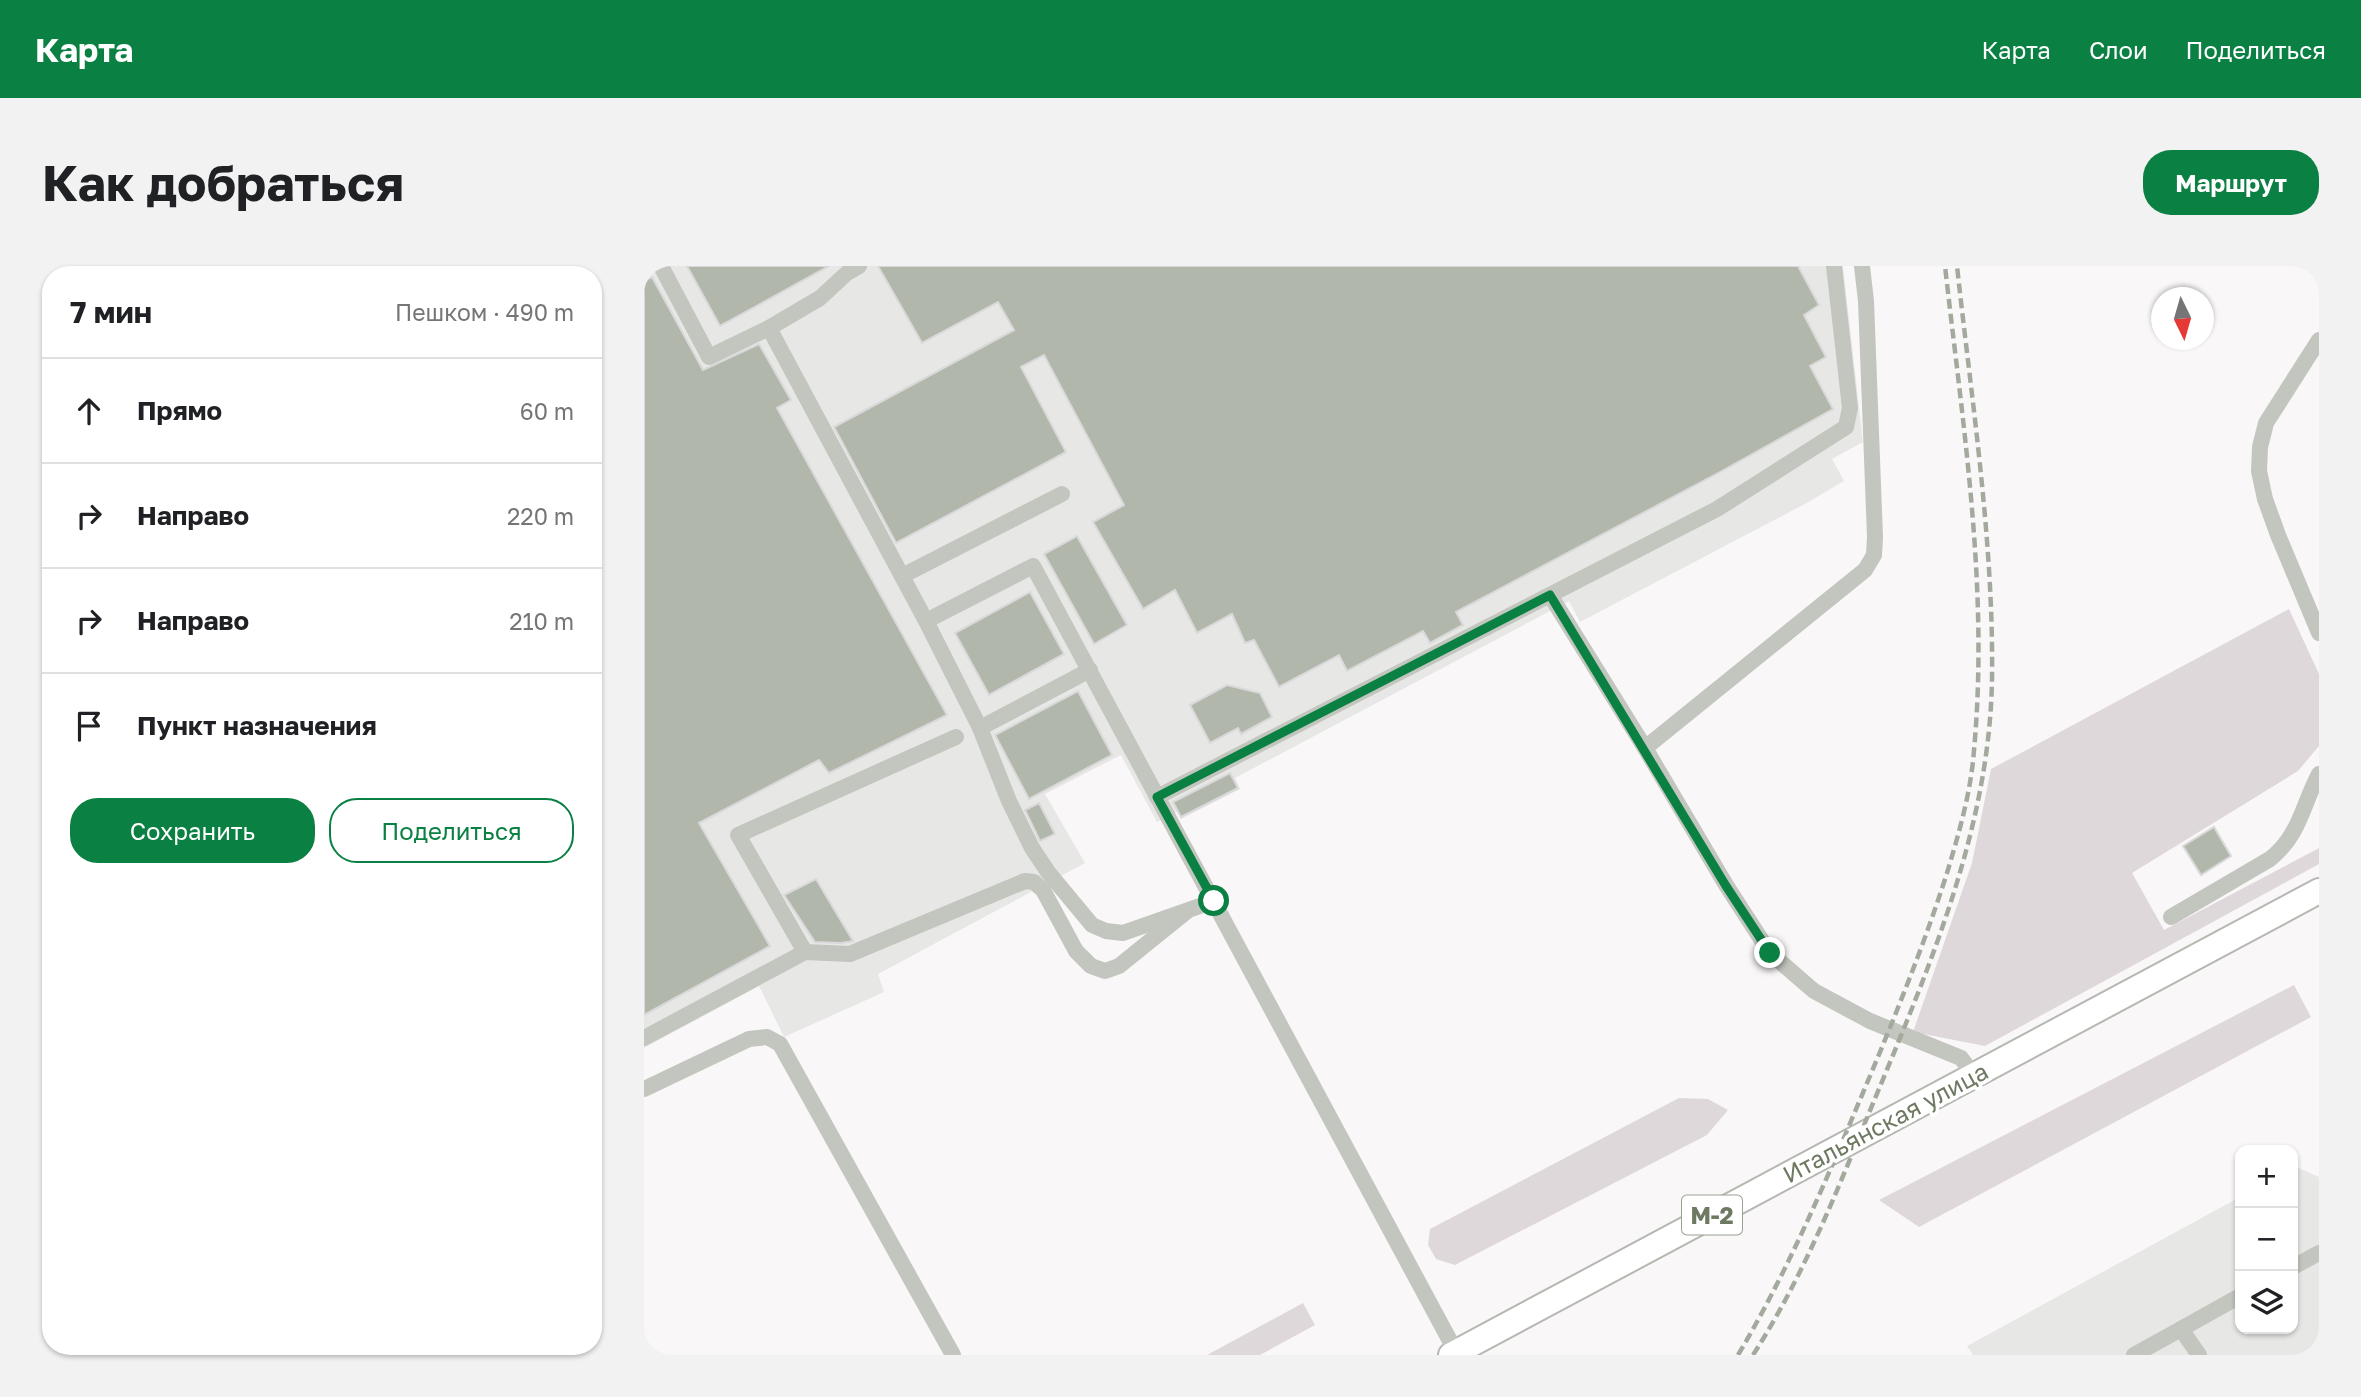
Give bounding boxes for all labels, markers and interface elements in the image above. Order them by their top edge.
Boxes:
text: Карта [35,30,134,69]
text: Карта [1981,35,2051,64]
text: Слои [2089,35,2148,64]
text: Поделиться [2186,35,2326,64]
button: Маршрут [2143,150,2319,215]
text: Как добраться [42,153,404,212]
north arrow [2151,287,2214,350]
text: 7 мин [70,294,152,330]
text: Пешком · 490 m [395,298,574,326]
icon: ahead [70,392,108,430]
text: Прямо [137,395,222,426]
text: 60 m [520,397,574,425]
icon: right [70,497,108,535]
text: Направо [137,500,249,531]
text: 220 m [507,502,574,530]
icon: right [70,602,108,640]
text: Направо [137,605,249,636]
text: 210 m [509,607,574,635]
icon: arrive [70,707,108,745]
text: Пункт назначения [137,710,377,741]
button: Сохранить [70,798,315,863]
button: Поделиться [329,798,574,863]
route start [1198,885,1229,916]
route end [1754,937,1785,968]
street label: Итальянская улица [1777,1056,1993,1188]
map controls [2235,1145,2298,1334]
button: + [2235,1145,2298,1208]
road number: М-2 [1682,1196,1742,1234]
button: − [2235,1208,2298,1271]
button: layers [2235,1271,2298,1334]

